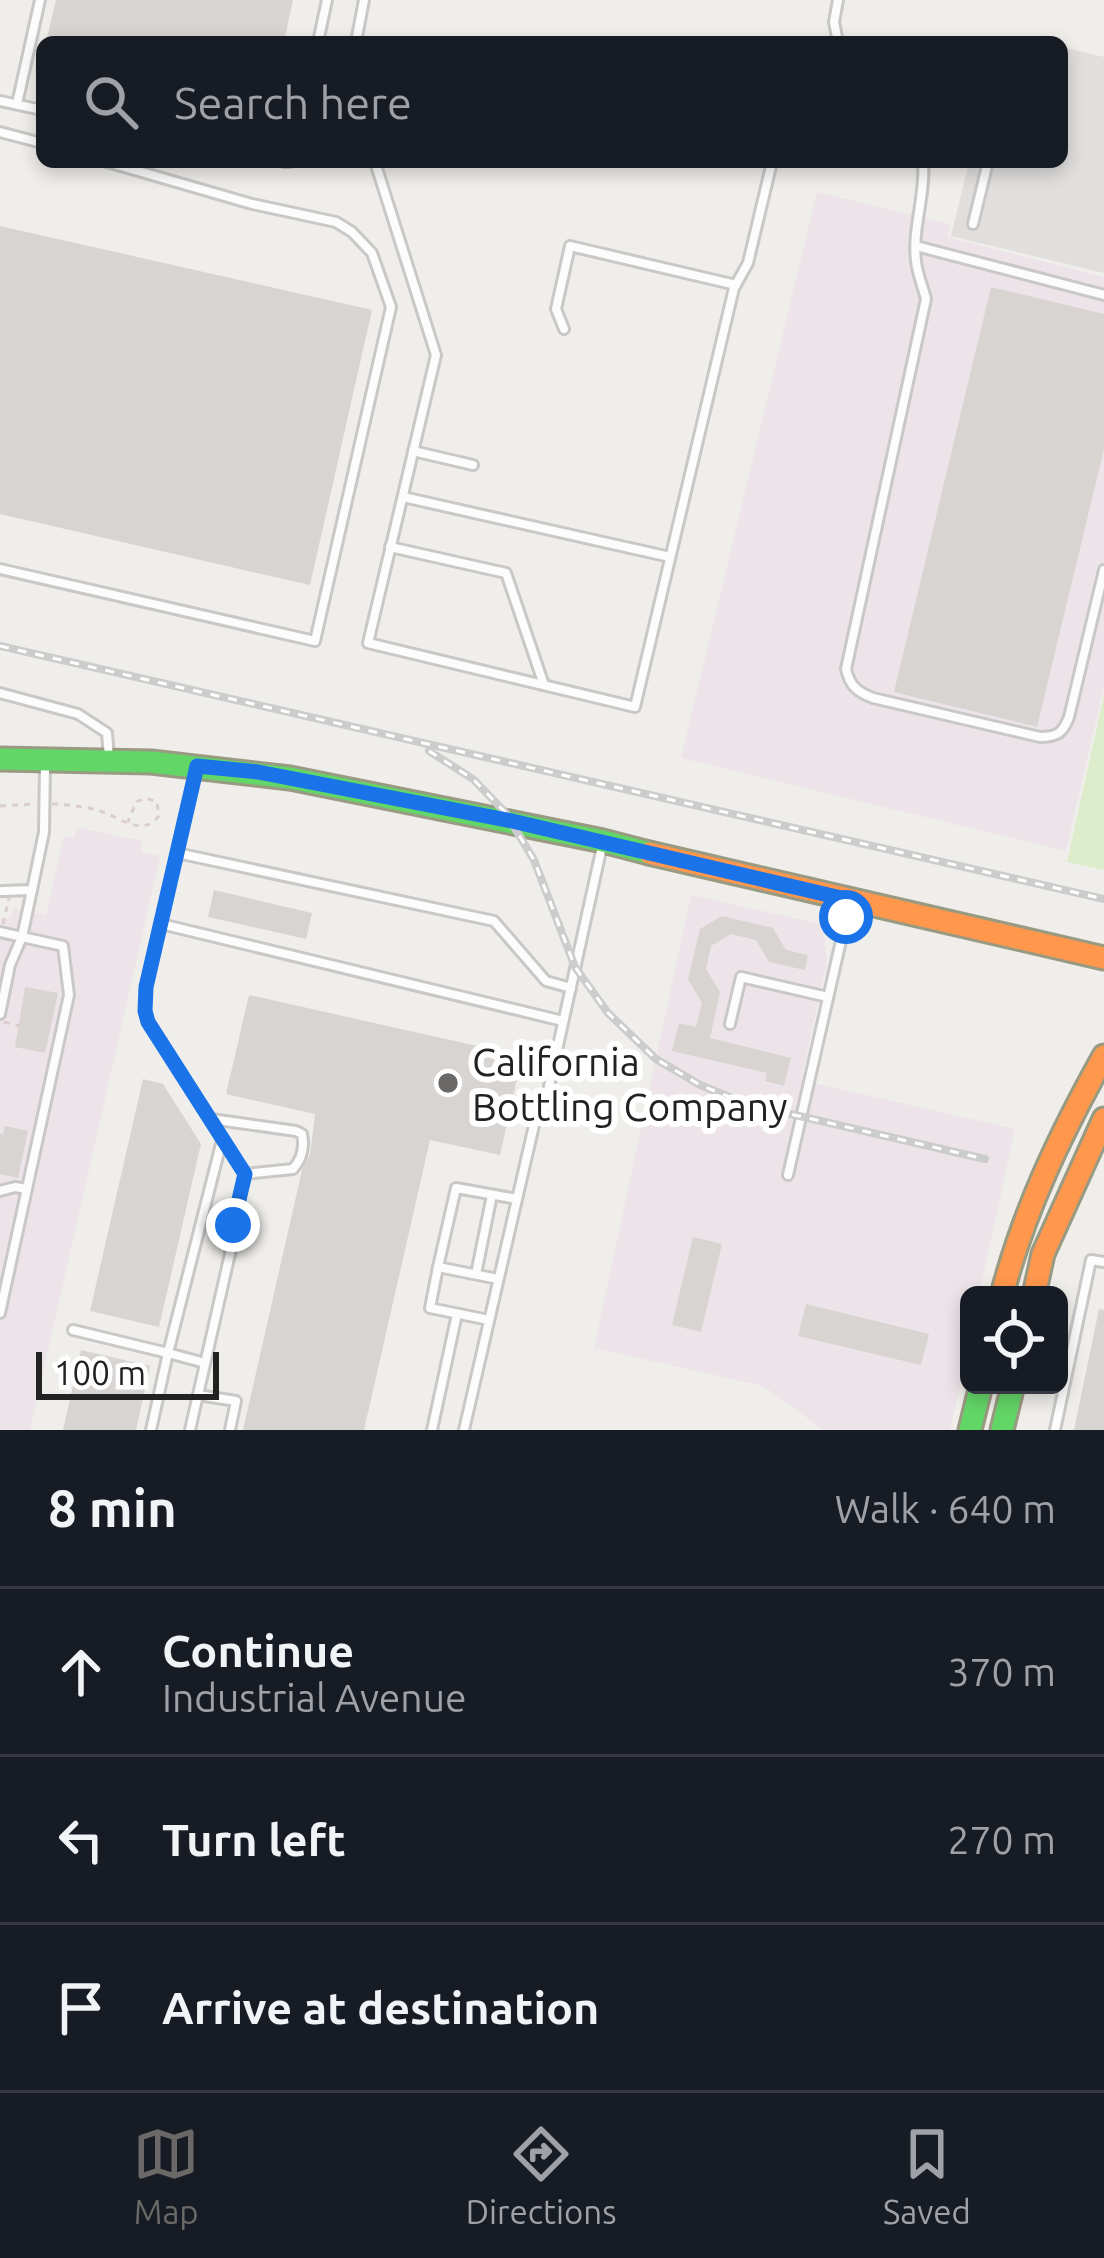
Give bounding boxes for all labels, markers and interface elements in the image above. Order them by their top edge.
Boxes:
search box [36,36,1068,168]
icon: search [78,69,144,135]
text: Search here [174,77,412,128]
route start [819,890,873,944]
place label: California Bottling Company [472,1040,788,1128]
marker: California Bottling Company [435,1070,461,1096]
route end [206,1198,260,1252]
map controls [960,1286,1068,1394]
button: locate [960,1286,1068,1394]
scale bar [36,1346,219,1399]
text: 100 m [54,1354,146,1391]
text: 8 min [48,1479,177,1537]
text: Walk · 640 m [835,1487,1056,1530]
text: Continue [162,1625,354,1676]
icon: ahead [48,1639,114,1705]
text: 370 m [947,1650,1056,1693]
text: Industrial Avenue [162,1676,466,1719]
icon: left [48,1807,114,1873]
text: Turn left [162,1814,346,1865]
text: 270 m [947,1818,1056,1861]
icon: arrive [48,1975,114,2041]
text: Arrive at destination [162,1982,599,2033]
tab: Map [133,2121,199,2230]
tab: Directions [466,2121,616,2230]
tab: Saved [883,2121,971,2230]

